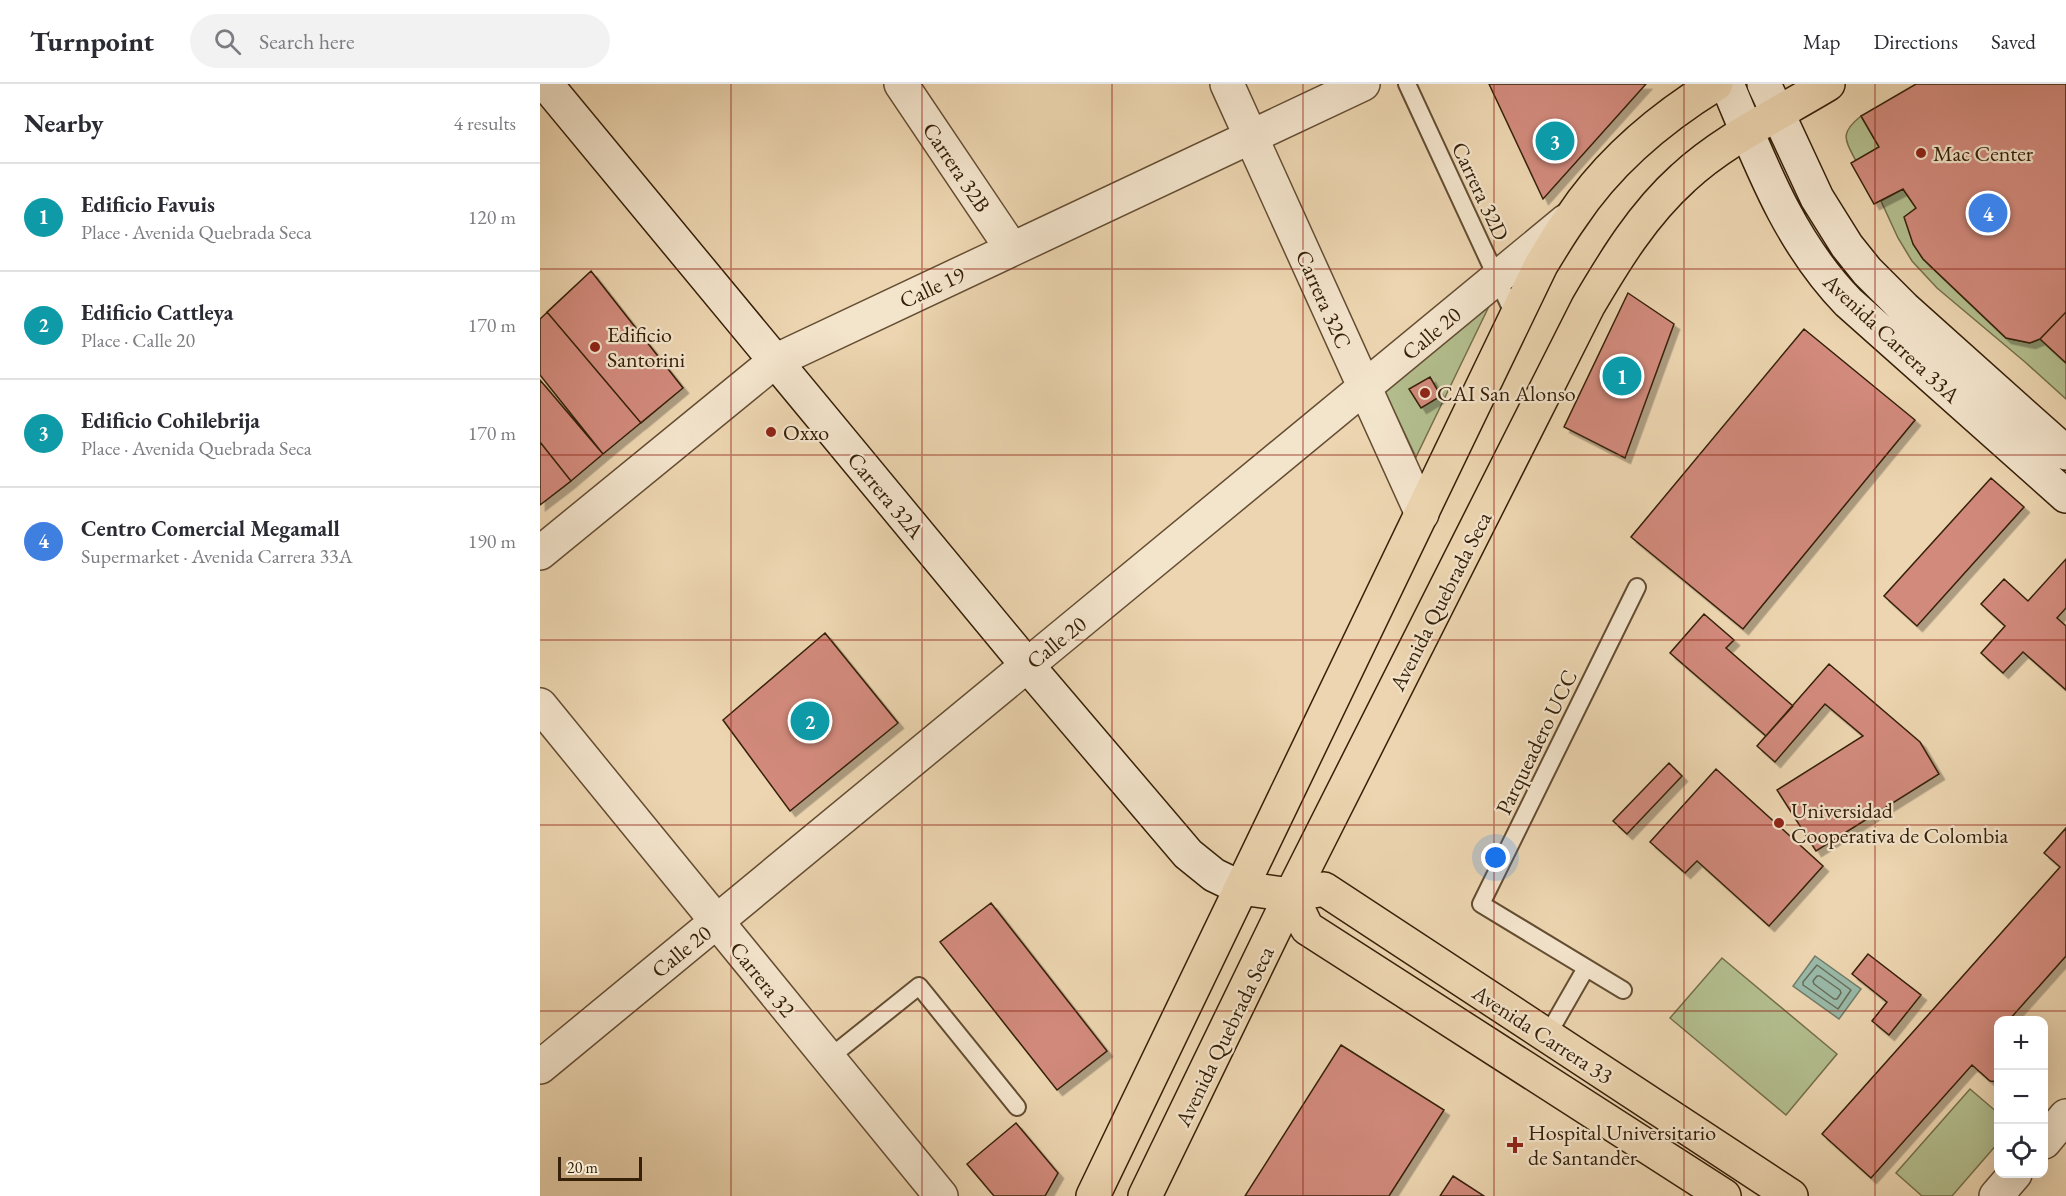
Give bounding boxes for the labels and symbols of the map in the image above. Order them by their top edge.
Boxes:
street label: Carrera 32B [916,117,997,218]
pin: 3 [1536,118,1574,164]
street label: Carrera 32D [1445,137,1516,245]
place label: Mac Center [1933,139,2034,168]
marker: Mac Center [1914,146,1928,160]
pin: 4 [1968,190,2008,236]
street label: Carrera 32C [1289,245,1358,353]
street label: Calle 19 [895,260,970,315]
street label: Avenida Carrera 33A [1816,267,1967,410]
street label: Calle 20 [1396,300,1467,367]
place label: Edificio Santorini [607,320,685,374]
marker: Edificio Santorini [588,340,602,354]
pin: 1 [1602,354,1642,398]
place label: CAI San Alonso [1437,379,1576,408]
marker: CAI San Alonso [1418,386,1432,400]
place label: Oxxo [783,418,829,447]
marker: Oxxo [764,425,778,439]
street label: Carrera 32A [841,446,931,545]
street label: Avenida Quebrada Seca [1382,507,1498,697]
street label: Calle 20 [1020,609,1093,675]
street label: Parqueadero UCC [1489,665,1584,819]
pin: 2 [790,698,830,744]
place label: Universidad Cooperativa de Colombia [1791,796,2009,850]
marker: Universidad Cooperativa de Colombia [1772,816,1786,830]
your location [1481,843,1510,872]
street label: Calle 20 [645,918,718,984]
street label: Carrera 32 [723,935,802,1023]
street label: Avenida Quebrada Seca [1168,941,1281,1132]
street label: Avenida Carrera 33 [1466,978,1619,1091]
place label: Hospital Universitario de Santander [1528,1118,1716,1172]
marker: Hospital Universitario de Santander [1506,1136,1524,1154]
scale bar [558,1154,642,1182]

